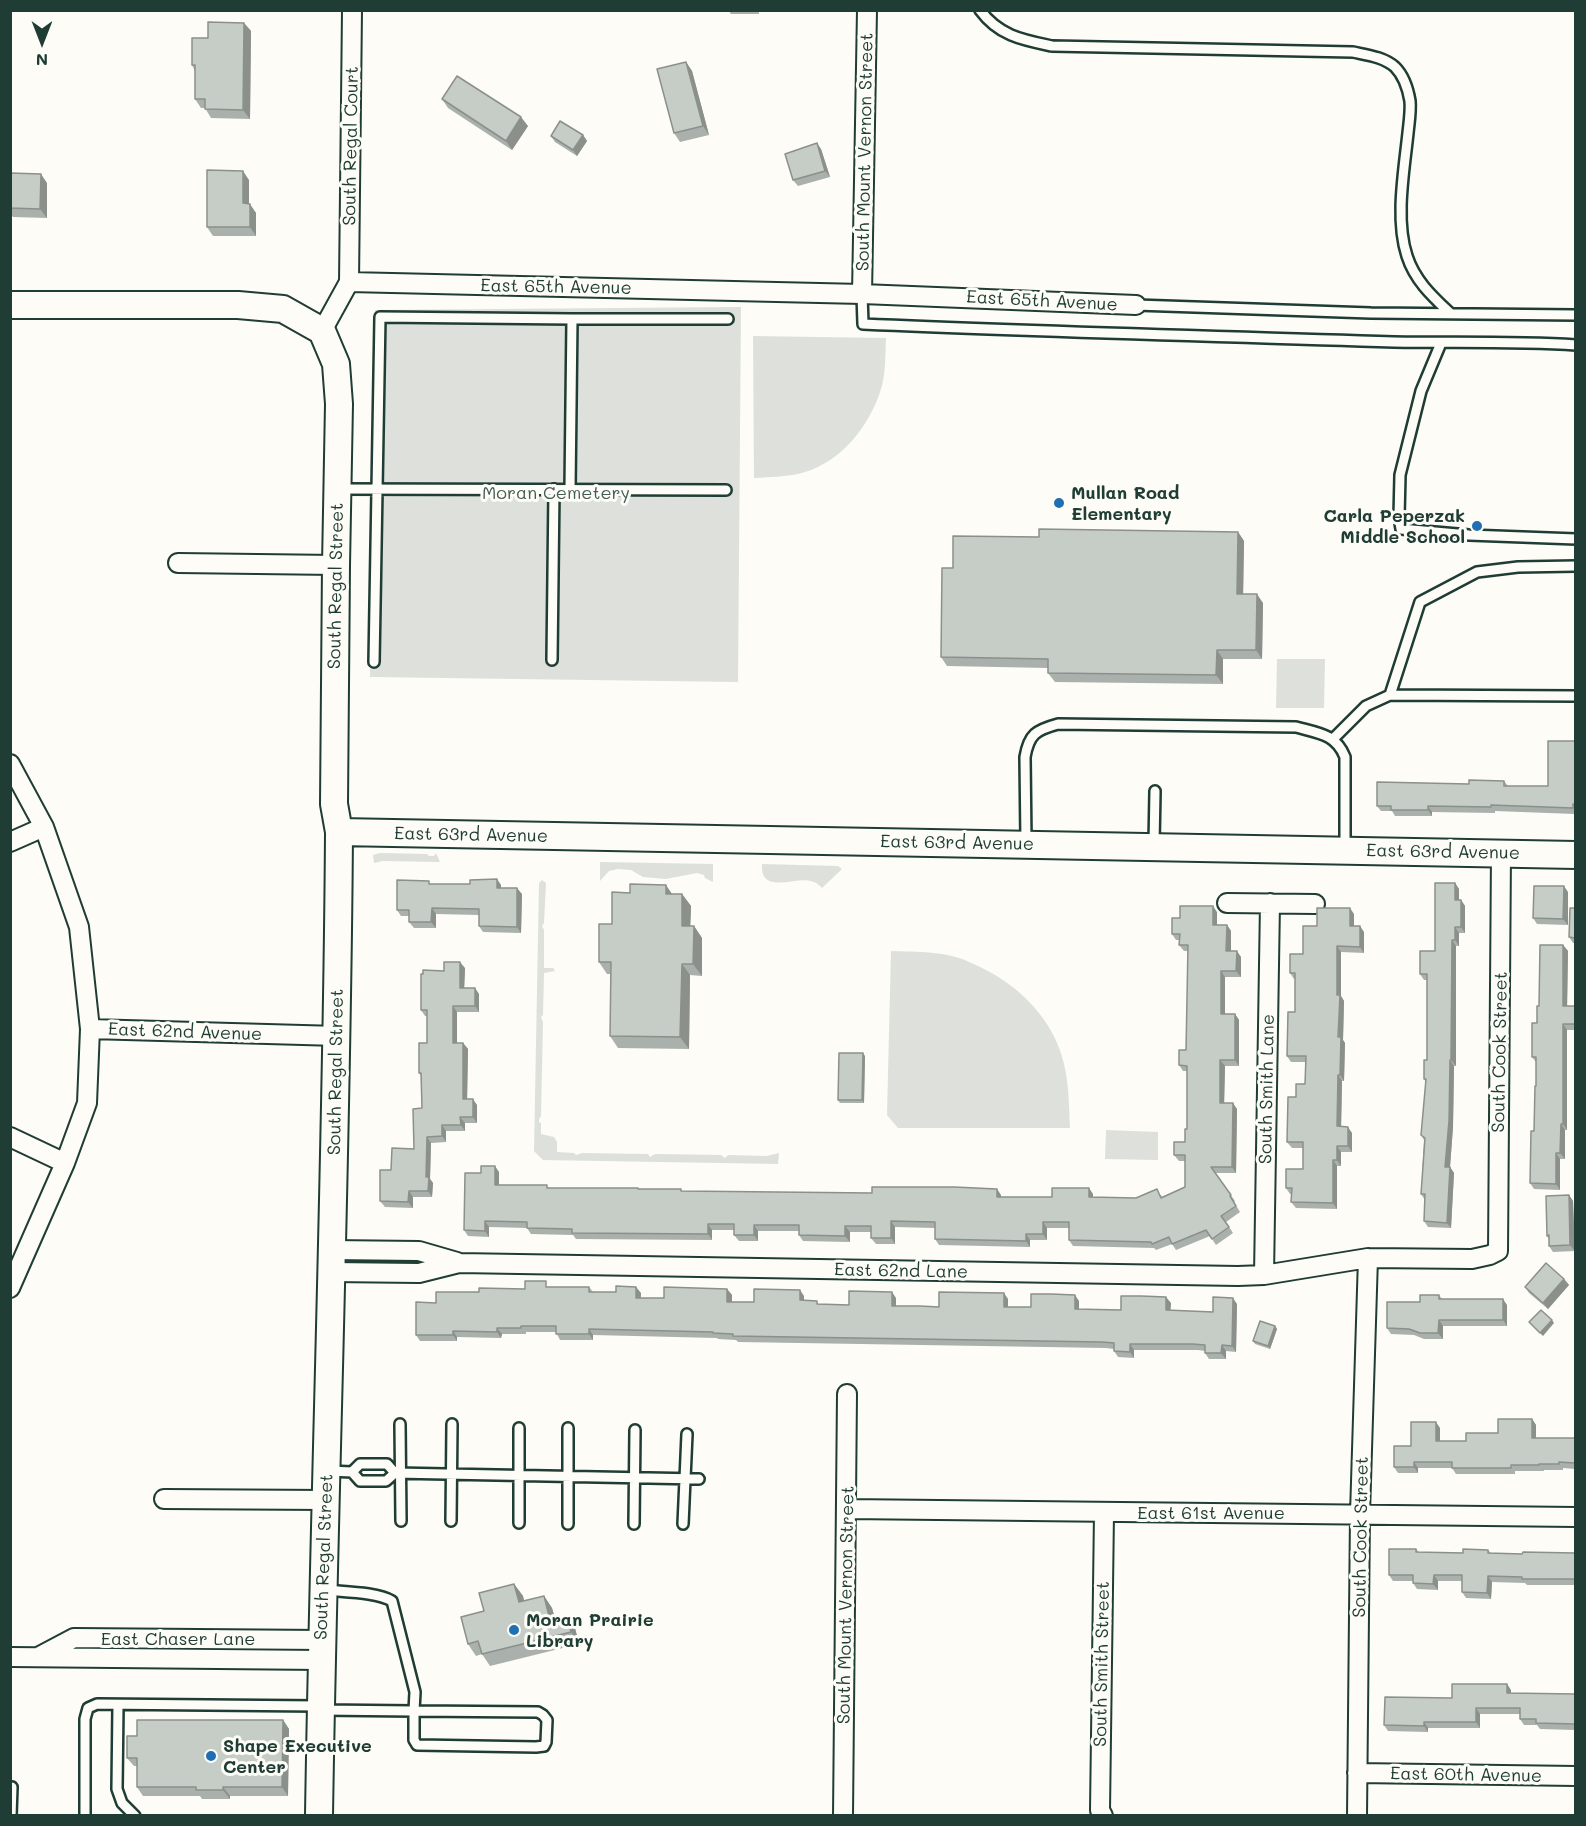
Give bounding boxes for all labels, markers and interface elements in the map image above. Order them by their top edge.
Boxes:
north arrow [12,12,72,72]
street label: South Mount Vernon Street [852,33,878,271]
text: N [36,50,48,71]
street label: South Regal Court [339,66,363,226]
street label: East 65th Avenue [480,275,632,299]
street label: East 65th Avenue [966,286,1118,316]
park label: Moran Cemetery [482,482,630,504]
place label: Mullan Road Elementary [1071,482,1179,524]
marker: Mullan Road Elementary [1052,496,1066,510]
street label: South Regal Street [324,503,348,669]
place label: Carla Peperzak Middle School [1323,505,1465,548]
marker: Carla Peperzak Middle School [1470,519,1484,533]
street label: East 63rd Avenue [394,823,548,847]
street label: East 63rd Avenue [880,831,1034,855]
street label: East 63rd Avenue [1366,840,1520,864]
street label: South Cook Street [1488,971,1512,1133]
street label: South Regal Street [324,989,348,1155]
street label: South Smith Lane [1255,1014,1279,1164]
street label: East 62nd Avenue [108,1019,262,1045]
street label: East 62nd Lane [834,1259,968,1283]
street label: South Cook Street [1349,1456,1373,1618]
street label: South Regal Street [310,1473,338,1641]
street label: South Mount Vernon Street [833,1486,859,1724]
street label: East 61st Avenue [1137,1502,1285,1524]
street label: South Smith Street [1090,1581,1114,1747]
place label: Moran Prairie Library [526,1609,654,1652]
marker: Moran Prairie Library [507,1623,521,1637]
street label: East Chaser Lane [101,1628,255,1650]
place label: Shape Executive Center [223,1735,372,1778]
marker: Shape Executive Center [204,1749,218,1763]
street label: East 60th Avenue [1390,1763,1542,1787]

